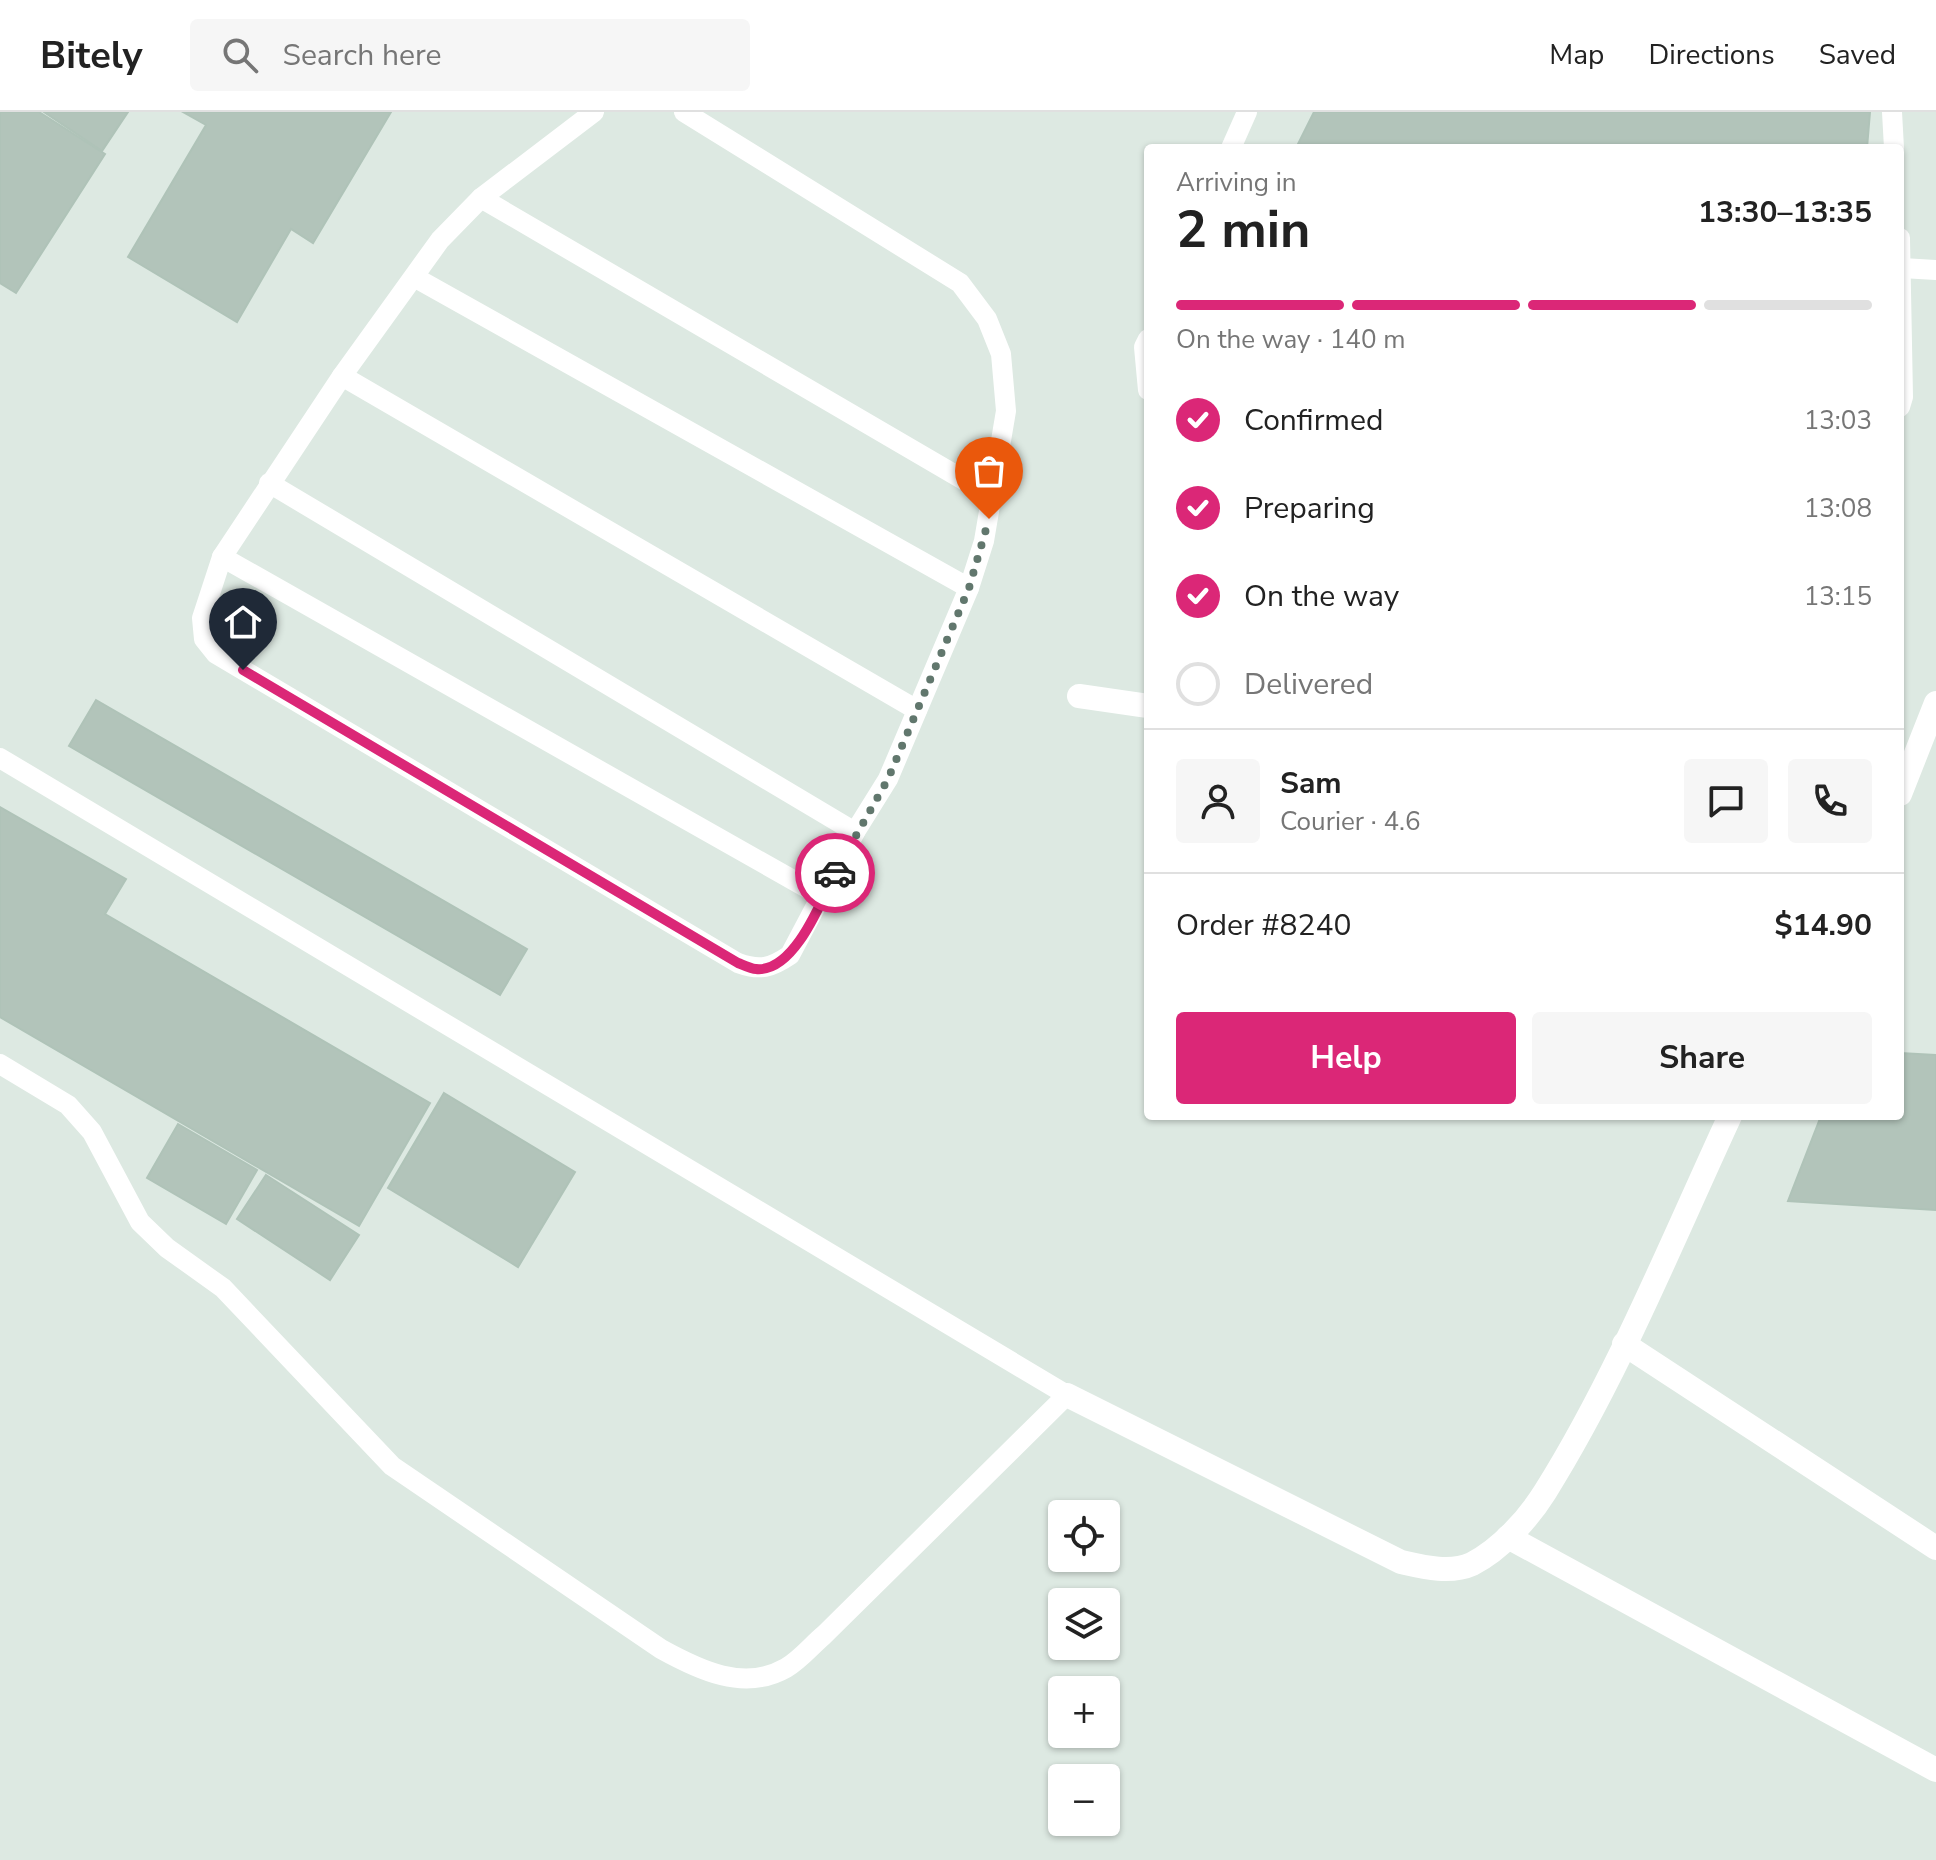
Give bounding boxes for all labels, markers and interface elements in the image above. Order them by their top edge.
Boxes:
search box [190,19,750,91]
text: Bitely [40,30,142,81]
icon: search [218,33,262,77]
text: Search here [282,35,441,76]
text: Map [1549,36,1604,74]
text: Directions [1648,36,1775,74]
text: Saved [1819,36,1896,74]
text: Arriving in [1176,165,1297,200]
text: 13:30–13:35 [1698,192,1872,233]
text: 2 min [1176,194,1311,265]
text: On the way · 140 m [1176,322,1405,357]
icon: check [1176,398,1220,442]
text: Confirmed [1244,400,1384,441]
text: 13:03 [1804,403,1872,438]
pin [955,437,1023,519]
icon: bag [967,449,1011,493]
icon: check [1176,486,1220,530]
text: Preparing [1244,488,1375,529]
text: 13:08 [1804,491,1872,526]
icon: check [1176,574,1220,618]
text: On the way [1244,576,1399,617]
text: 13:15 [1804,579,1872,614]
pin [209,588,277,670]
icon: home [221,600,265,644]
text: Delivered [1244,664,1373,705]
button: person [1176,759,1260,843]
button: chat [1684,759,1768,843]
button: phone [1788,759,1872,843]
text: Sam [1280,763,1342,804]
text: Courier · 4.6 [1280,804,1421,839]
courier [795,833,875,913]
icon: car [813,851,857,895]
text: Order #8240 [1176,905,1351,946]
text: $14.90 [1775,905,1872,946]
button: Help [1176,1012,1516,1104]
button: Share [1532,1012,1872,1104]
map controls [1048,1500,1120,1836]
button: locate [1048,1500,1120,1572]
button: layers [1048,1588,1120,1660]
button: + [1048,1676,1120,1748]
button: − [1048,1764,1120,1836]

